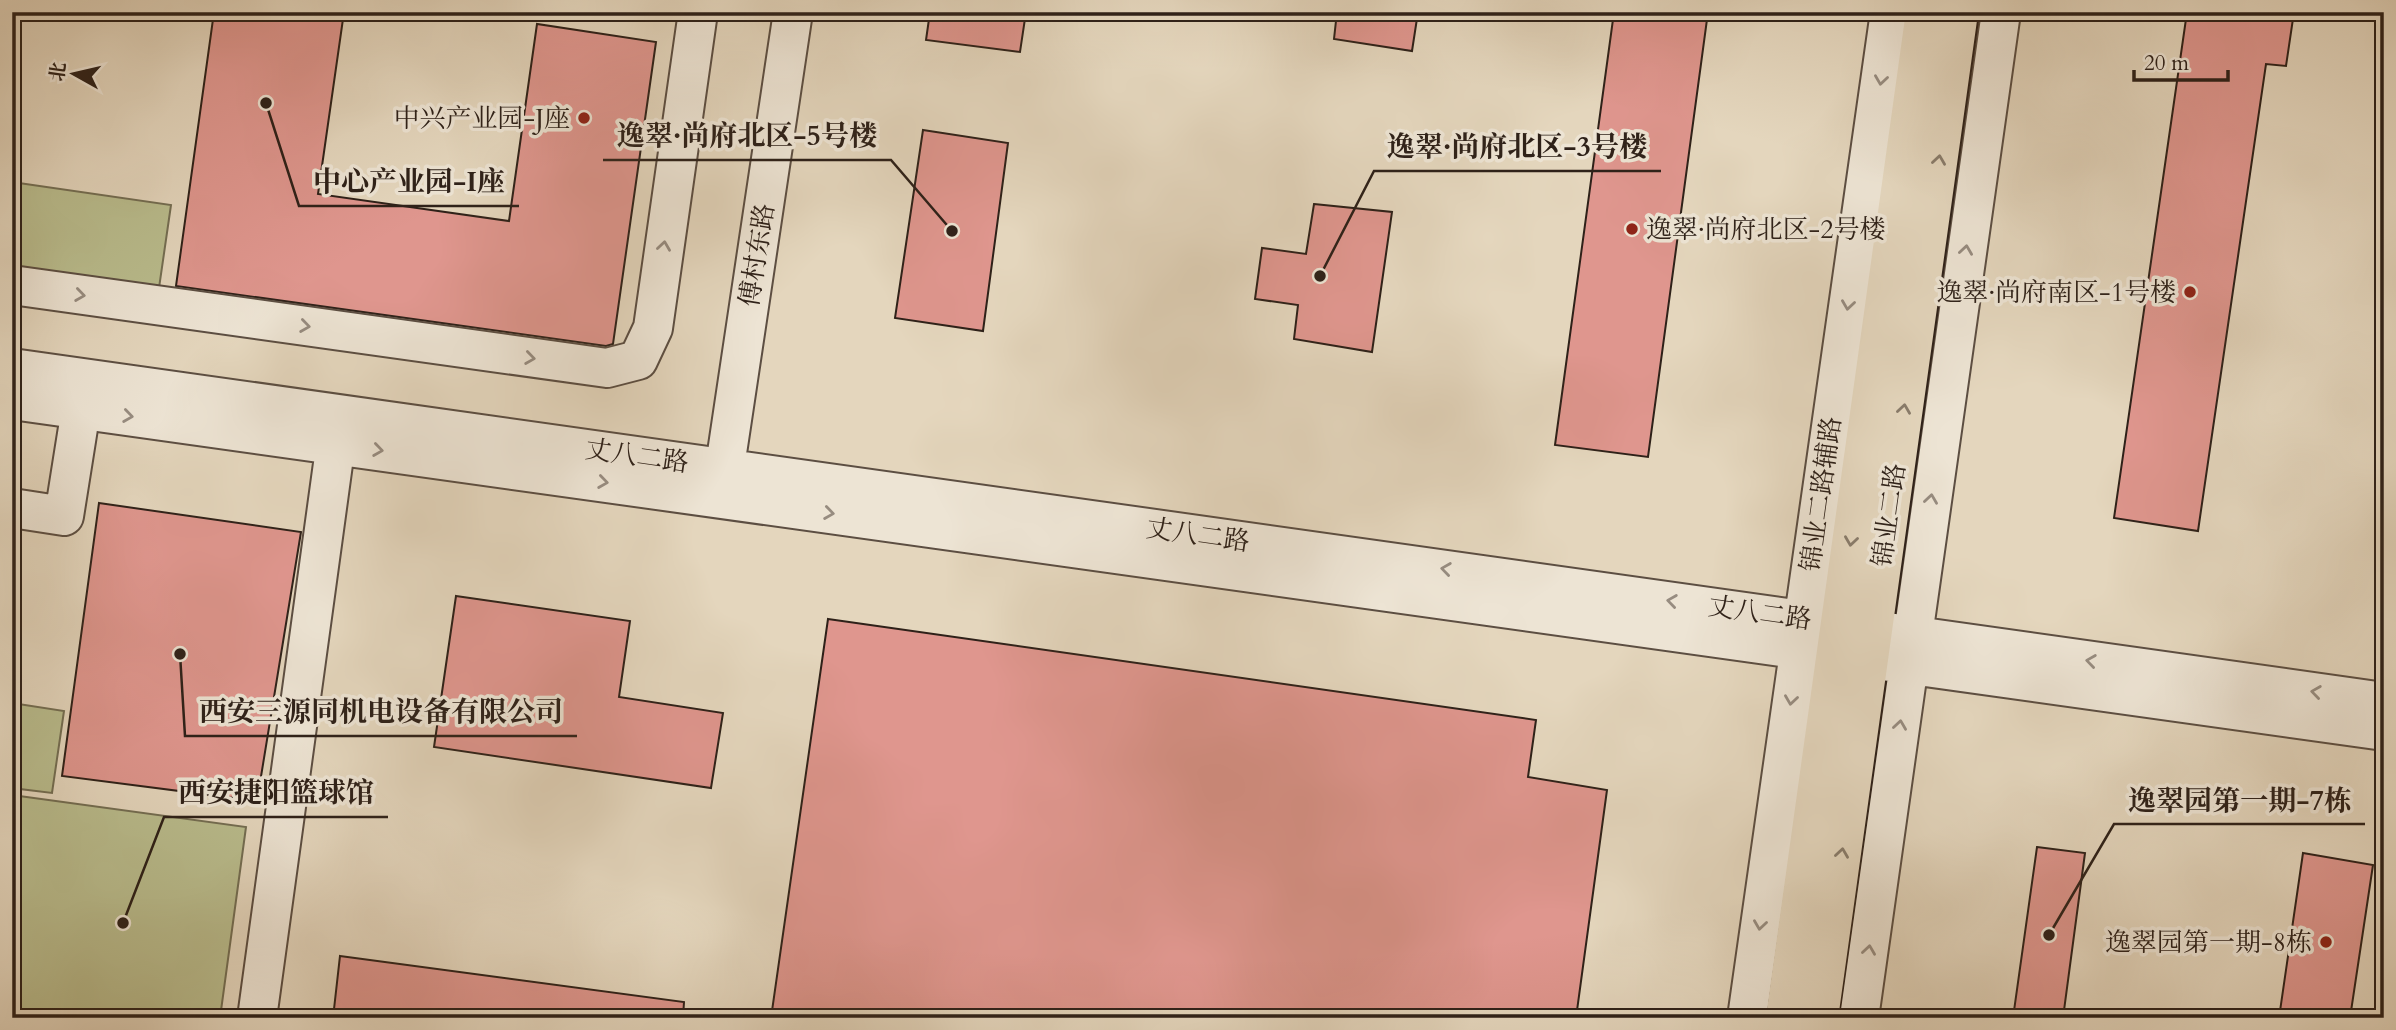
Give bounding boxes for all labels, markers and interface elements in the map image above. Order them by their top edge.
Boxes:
north arrow [38,38,108,108]
scale bar [2134,38,2228,82]
text: 20 m [2144,49,2189,78]
text: 北 [44,61,72,83]
one-way arrow [1873,74,1888,86]
place label: 中兴产业园-J座 [394,101,570,136]
marker: 中兴产业园-J座 [576,110,592,126]
callout: 逸翠·尚府北区-5号楼 [603,111,891,160]
text: 逸翠·尚府北区-5号楼 [617,117,877,155]
callout: 逸翠·尚府北区-3号楼 [1374,122,1661,171]
text: 逸翠·尚府北区-3号楼 [1387,128,1647,166]
one-way arrow [1931,154,1946,166]
callout: 中心产业园-I座 [299,157,519,206]
text: 中心产业园-I座 [313,163,505,201]
street label: 傅村东路 [732,201,782,309]
place label: 逸翠·尚府北区-2号楼 [1646,212,1886,247]
marker: 逸翠·尚府北区-2号楼 [1624,221,1640,237]
one-way arrow [657,240,672,252]
one-way arrow [1958,244,1973,256]
place label: 逸翠·尚府南区-1号楼 [1936,275,2176,310]
marker: 逸翠·尚府南区-1号楼 [2182,284,2198,300]
one-way arrow [74,287,86,302]
one-way arrow [1841,299,1856,311]
one-way arrow [299,319,311,334]
one-way arrow [525,350,536,365]
one-way arrow [1896,404,1911,415]
one-way arrow [122,409,134,424]
street label: 锦业二路辅路 [1793,414,1849,574]
street label: 丈八二路 [583,431,691,481]
one-way arrow [372,443,384,458]
street label: 锦业二路 [1864,461,1914,569]
one-way arrow [598,474,609,489]
one-way arrow [1923,494,1938,505]
one-way arrow [823,505,835,520]
street label: 丈八二路 [1144,510,1252,560]
one-way arrow [1844,535,1859,547]
one-way arrow [1440,562,1452,577]
street label: 丈八二路 [1706,588,1814,638]
one-way arrow [1666,593,1678,608]
one-way arrow [2085,653,2097,668]
one-way arrow [2310,685,2322,700]
callout: 西安三源同机电设备有限公司 [185,687,577,736]
text: 西安三源同机电设备有限公司 [199,693,563,731]
one-way arrow [1784,694,1799,706]
one-way arrow [1892,719,1907,731]
callout: 西安捷阳篮球馆 [164,768,388,817]
text: 西安捷阳篮球馆 [178,774,374,812]
callout: 逸翠园第一期-7栋 [2114,775,2365,824]
text: 逸翠园第一期-7栋 [2128,782,2352,820]
one-way arrow [1834,847,1849,859]
one-way arrow [1753,919,1768,931]
place label: 逸翠园第一期-8栋 [2105,925,2312,960]
marker: 逸翠园第一期-8栋 [2318,934,2334,950]
one-way arrow [1861,944,1876,956]

